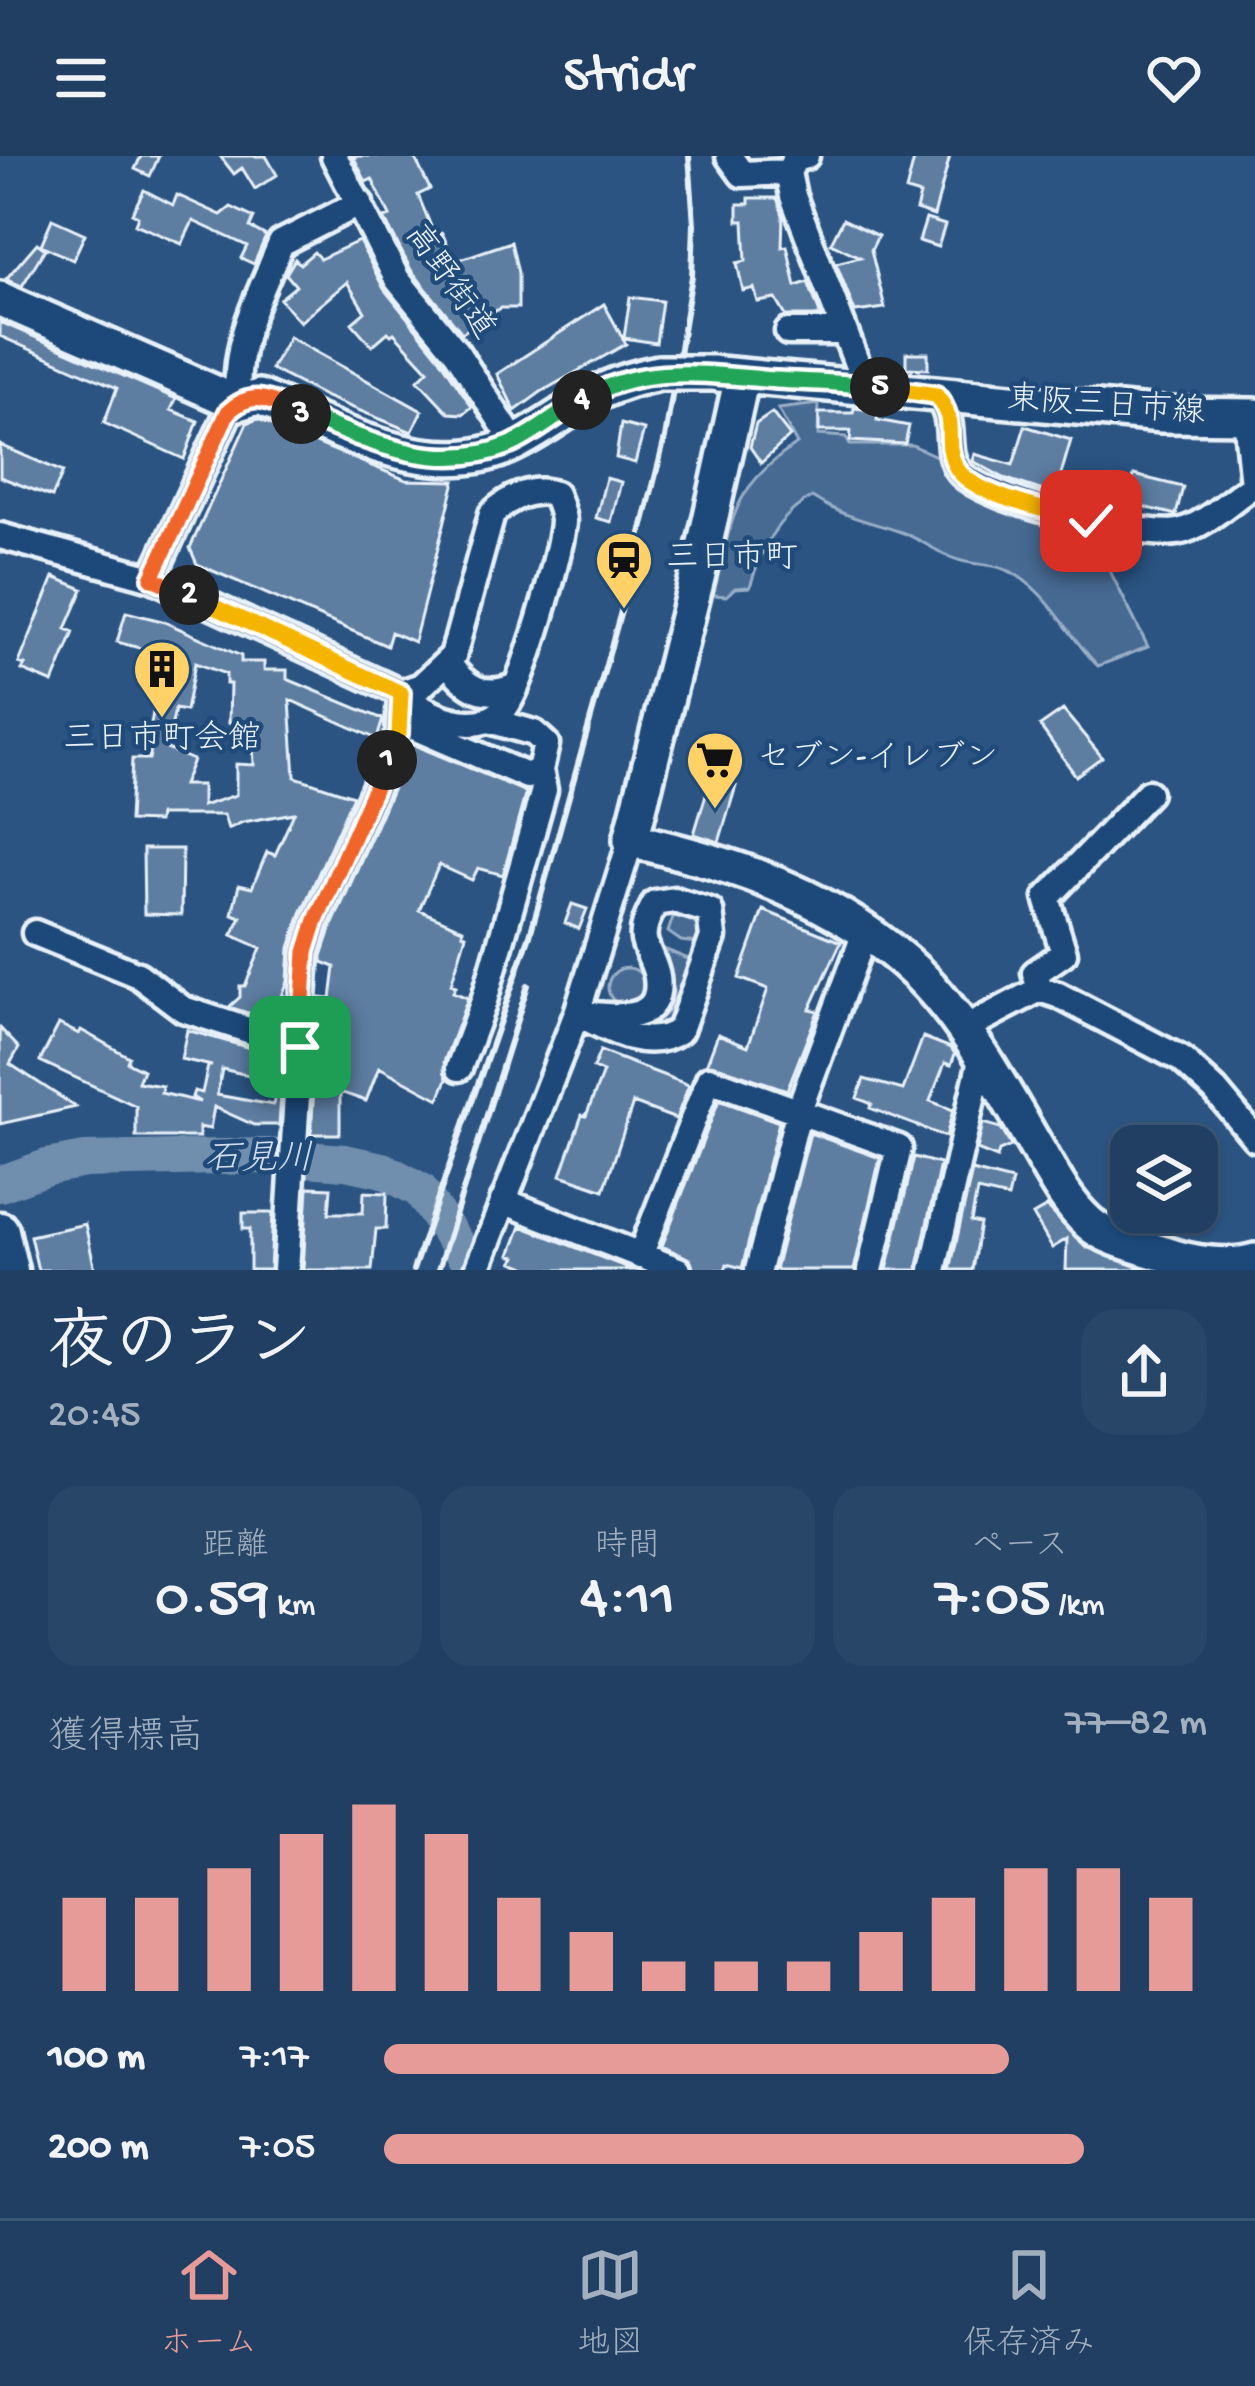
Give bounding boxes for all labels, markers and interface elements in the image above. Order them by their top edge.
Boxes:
icon: menu [48,45,114,111]
icon: heart [1141,45,1207,111]
text: Stridr [563,46,692,110]
street label: 高野街道 [395,217,503,348]
pin: 5 [850,357,910,417]
text: 5 [871,368,889,406]
pin: 4 [552,370,612,430]
street label: 東阪三日市線 [1006,380,1206,434]
text: 4 [574,381,590,419]
pin: 3 [271,384,331,444]
text: 3 [292,395,310,433]
pin [1040,470,1142,572]
icon: check [1058,488,1124,554]
station icon: 三日市町 [593,529,655,611]
place label: 三日市町 [666,539,798,579]
pin: 2 [159,565,219,625]
text: 2 [181,576,197,614]
building icon: 三日市町会館 [131,638,193,720]
place label: 三日市町会館 [63,719,261,760]
supermarket icon: セブン-イレブン [684,729,746,811]
pin: 1 [357,730,417,790]
place label: セブン-イレブン [757,740,998,779]
text: 1 [380,741,394,779]
pin [249,996,351,1098]
icon: arrive [267,1014,333,1080]
map controls [1110,1125,1218,1233]
button: layers [1110,1125,1218,1233]
water label: 石見川 [205,1140,313,1183]
button: share [1081,1309,1207,1435]
text: 夜のラン [48,1310,312,1388]
text: 20:45 [48,1394,140,1440]
text: 距離 [202,1529,268,1567]
text: 時間 [594,1529,660,1567]
text: ペース [971,1529,1068,1567]
text: 0.59 [155,1567,269,1637]
text: 4:11 [580,1567,675,1637]
text: 7:05 [935,1567,1051,1637]
text: km [269,1588,315,1626]
text: /km [1051,1588,1105,1626]
text: 77–82 m [1065,1702,1207,1748]
text: 獲得標高 [48,1717,204,1763]
text: 100 m [48,2036,145,2082]
text: 7:17 [240,2036,309,2082]
text: 200 m [48,2126,148,2172]
text: 7:05 [240,2126,315,2172]
tab: ホーム [160,2242,258,2365]
tab: 地図 [577,2242,643,2365]
tab: 保存済み [963,2242,1095,2365]

